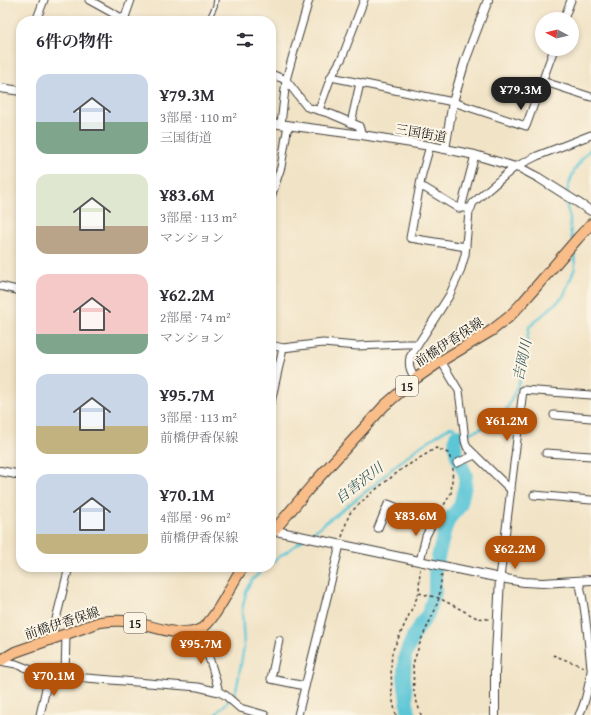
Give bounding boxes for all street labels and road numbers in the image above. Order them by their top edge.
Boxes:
street label: 三国街道 [394,119,448,147]
street label: 前橋伊香保線 [411,313,487,371]
road number: 15 [396,376,418,396]
street label: 前橋伊香保線 [22,602,102,644]
road number: 15 [124,613,146,633]

